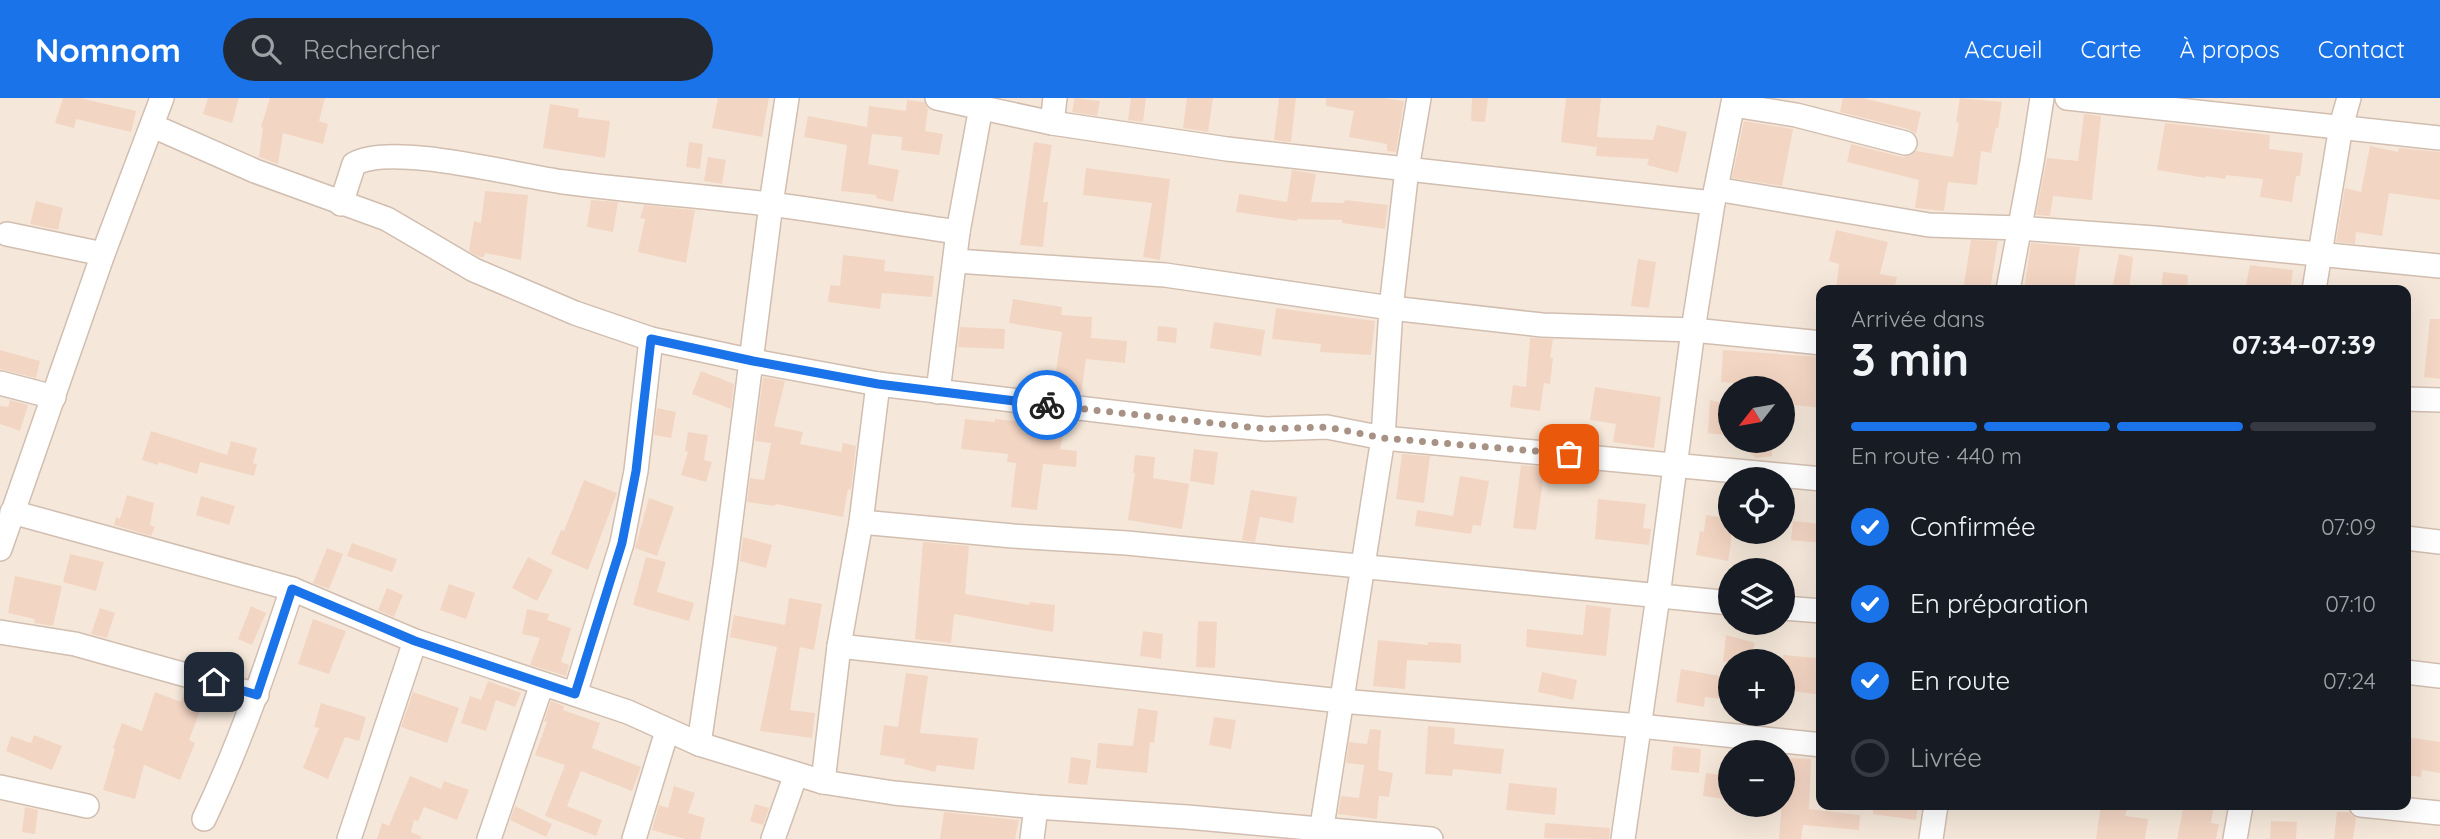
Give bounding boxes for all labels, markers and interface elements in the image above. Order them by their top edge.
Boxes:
search box [223,18,713,81]
text: Nomnom [35,29,181,70]
icon: search [247,30,285,68]
text: Rechercher [303,33,440,66]
text: Accueil [1964,34,2043,64]
text: Carte [2081,34,2142,64]
text: À propos [2180,34,2280,64]
text: Contact [2318,34,2405,64]
text: Arrivée dans [1851,304,1985,333]
text: 07:34–07:39 [2232,328,2376,361]
text: 3 min [1851,330,1969,388]
courier [1012,370,1082,440]
north arrow [1718,376,1796,453]
map controls [1718,376,1795,817]
icon: bike [1028,386,1066,424]
pin [1539,424,1599,484]
icon: bag [1550,435,1588,473]
text: En route · 440 m [1851,441,2022,470]
button: locate [1718,467,1795,544]
icon: check [1851,508,1889,546]
text: Confirmée [1910,510,2036,543]
text: 07:09 [2321,512,2376,541]
button: layers [1718,558,1795,635]
icon: check [1851,585,1889,623]
text: En préparation [1910,587,2089,620]
text: 07:10 [2325,589,2376,618]
button: + [1718,649,1795,726]
pin [184,652,244,712]
icon: check [1851,662,1889,700]
icon: home [195,663,233,701]
text: En route [1910,664,2010,697]
text: 07:24 [2323,666,2376,695]
button: − [1718,740,1795,817]
text: Livrée [1910,741,1982,774]

